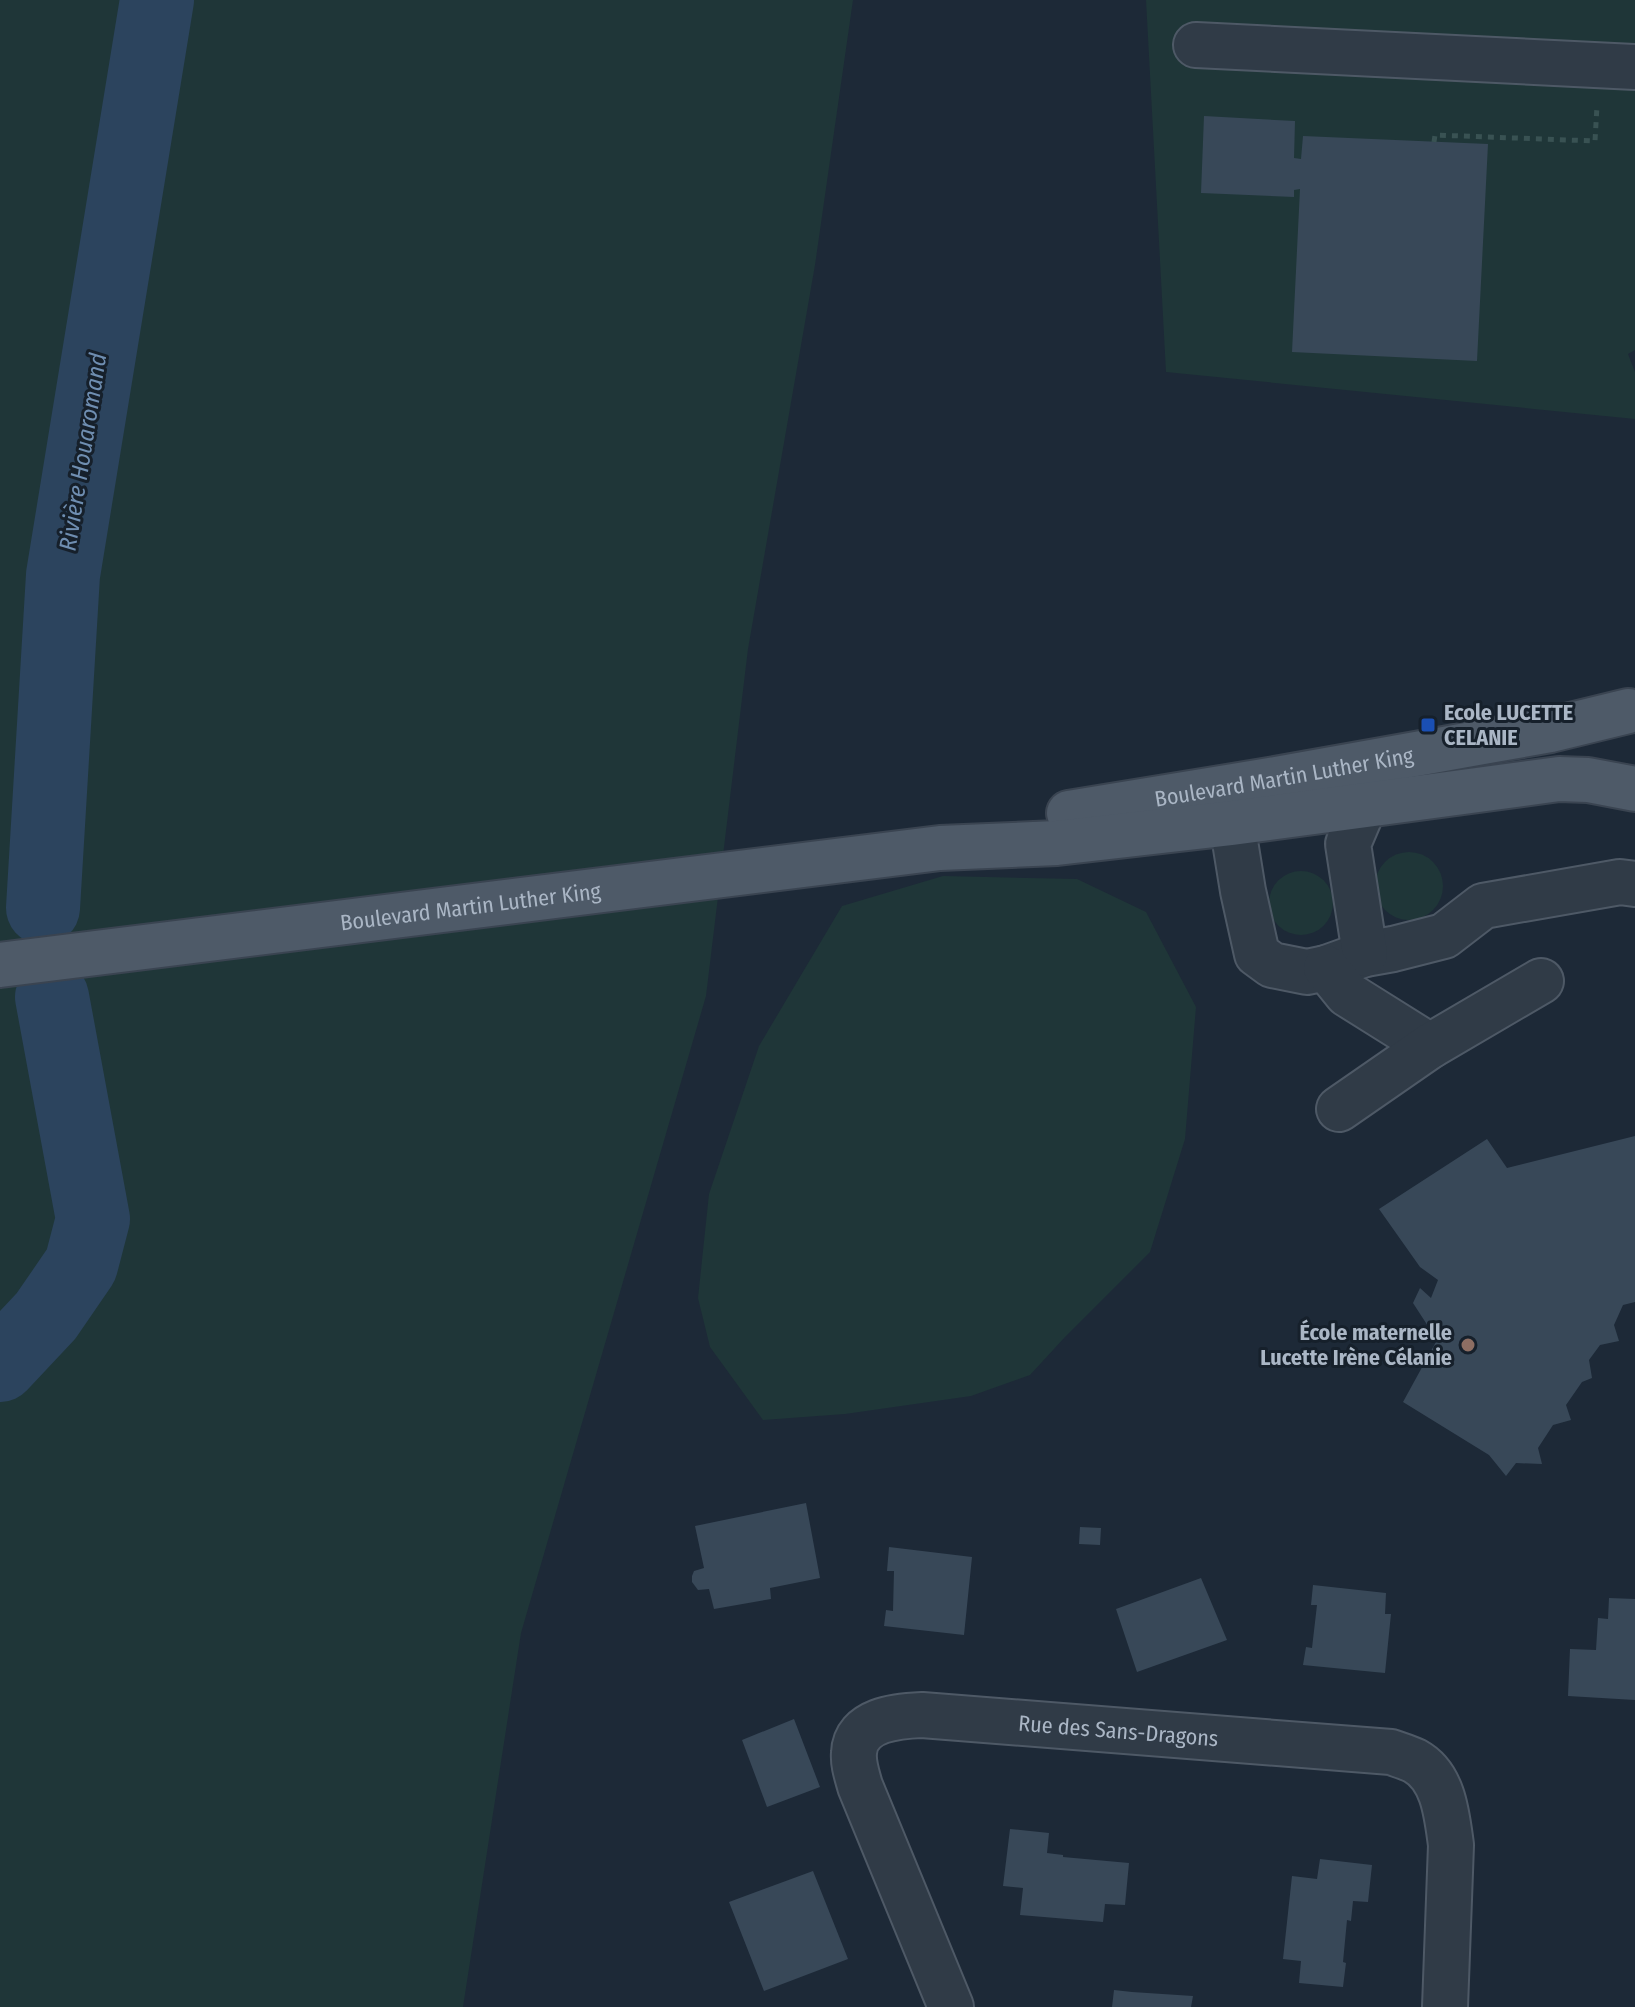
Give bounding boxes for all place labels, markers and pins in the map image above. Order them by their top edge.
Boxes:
place label: Ecole LUCETTE CELANIE [1444,699,1573,751]
marker: Ecole LUCETTE CELANIE [1419,716,1437,734]
place label: École maternelle Lucette Irène Célanie [1260,1319,1452,1371]
marker: École maternelle Lucette Irène Célanie [1459,1336,1477,1354]

